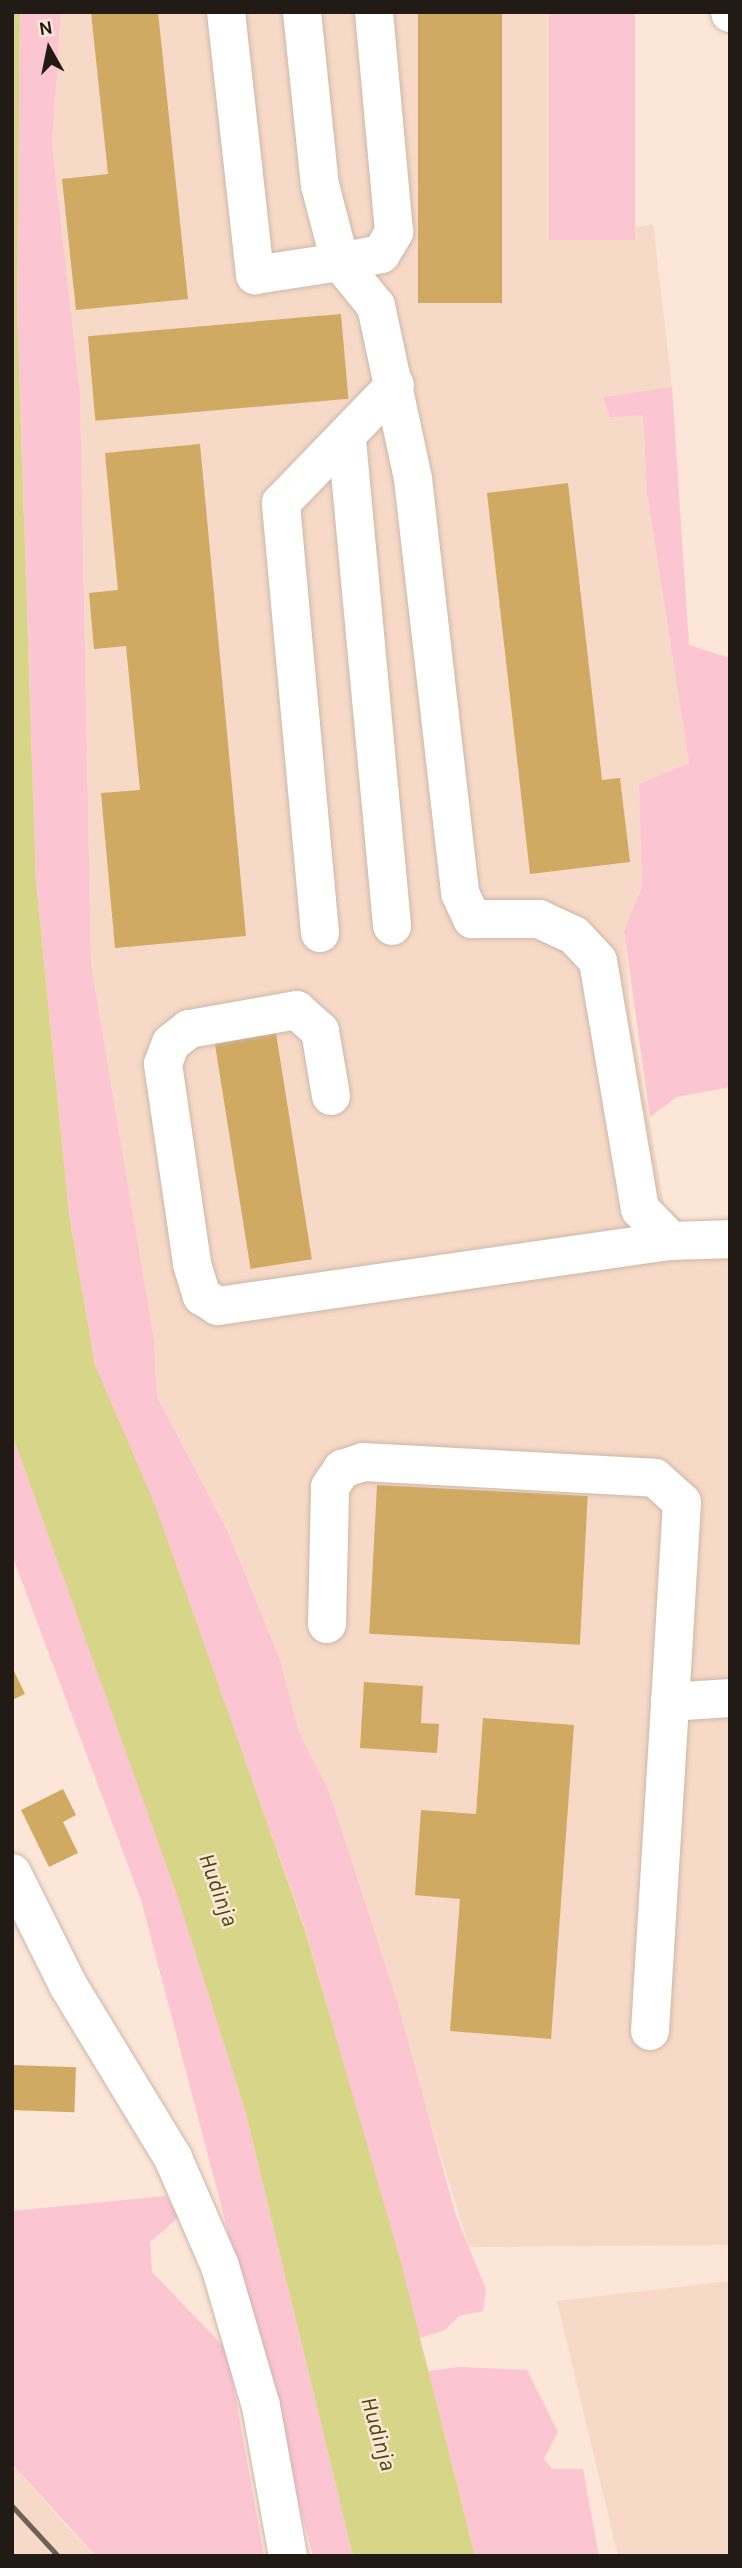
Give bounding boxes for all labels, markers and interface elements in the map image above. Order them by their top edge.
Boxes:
north arrow [14,14,84,84]
text: N [37,16,54,40]
water label: Hudinja [192,1850,244,1930]
water label: Hudinja [354,2394,402,2474]

